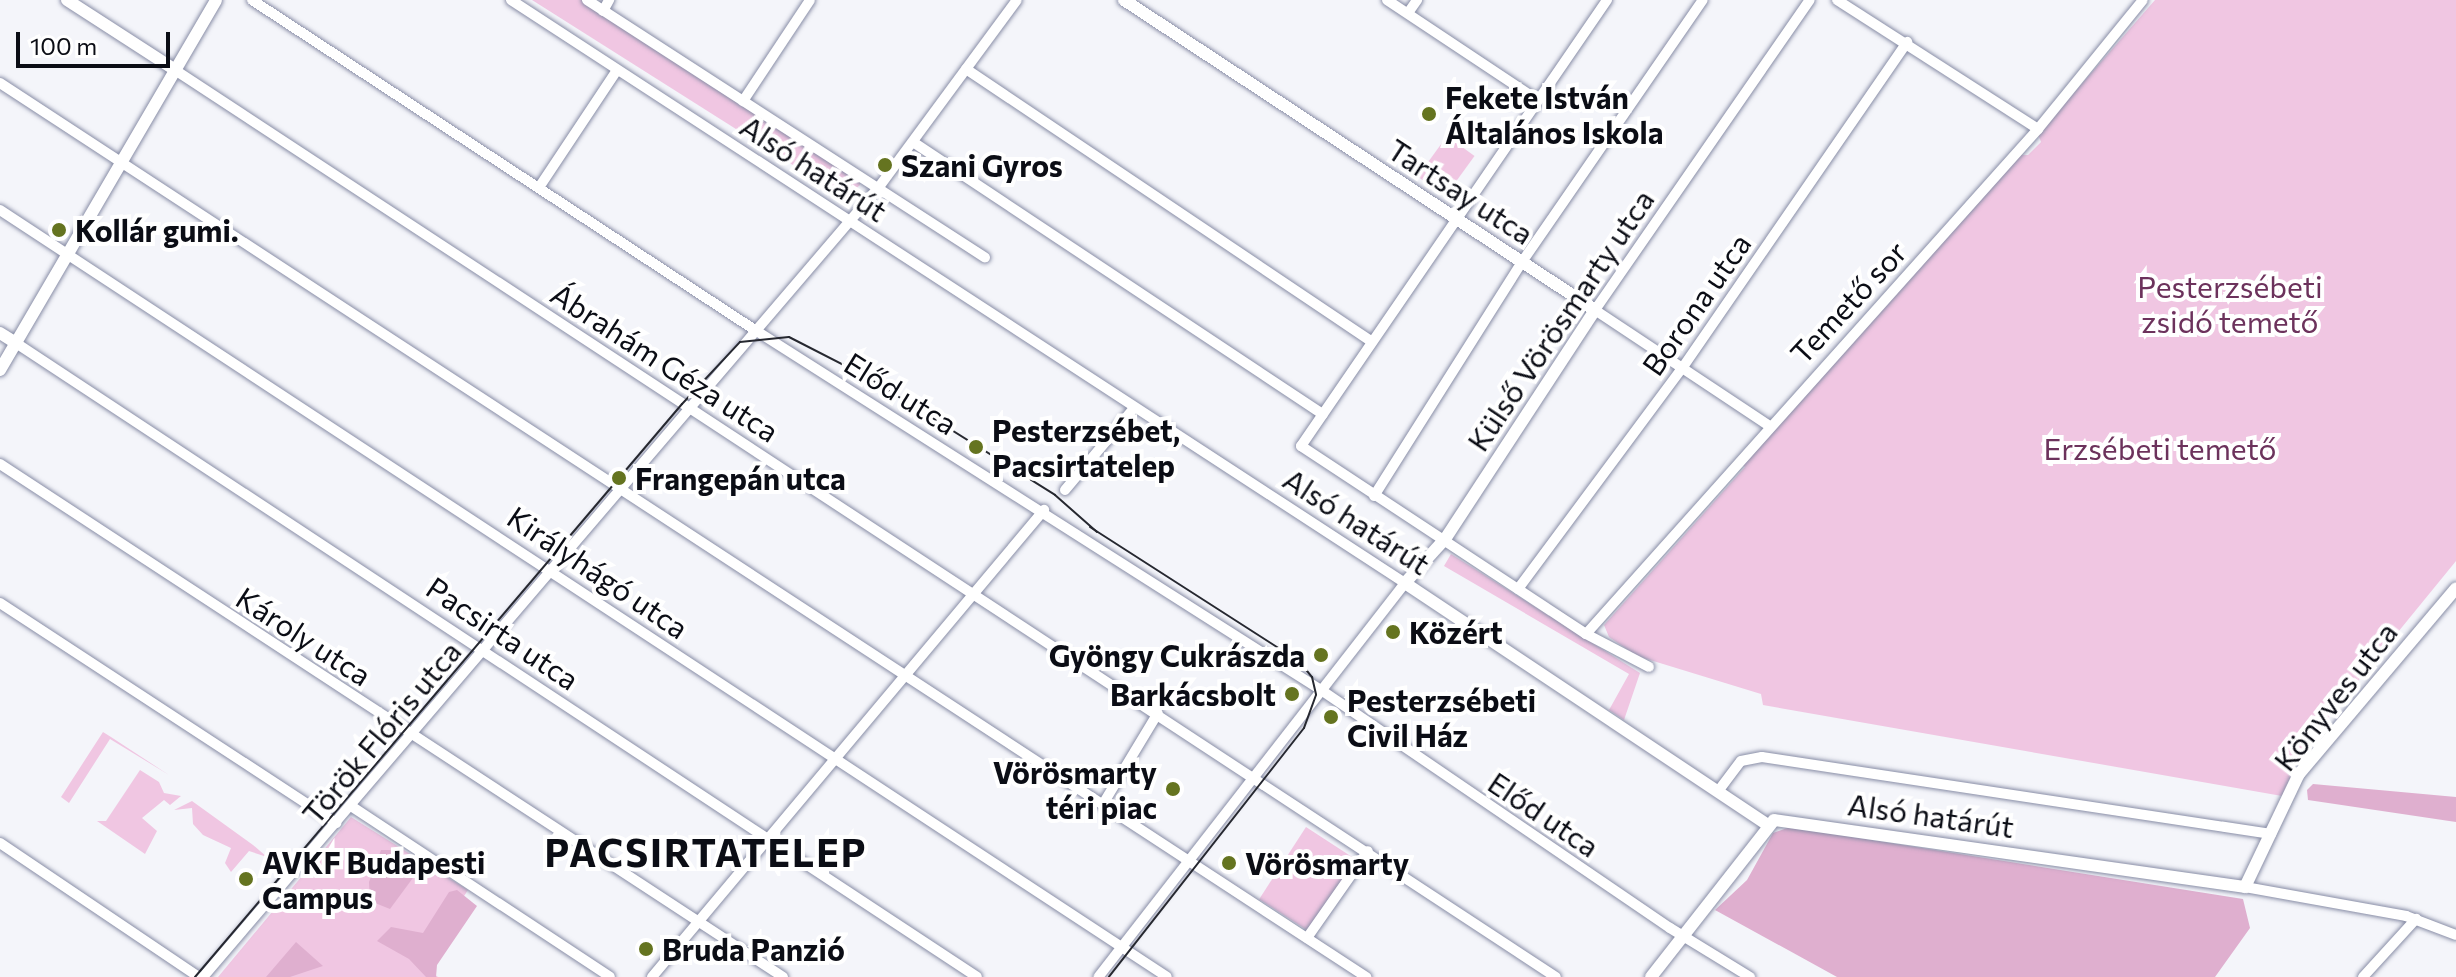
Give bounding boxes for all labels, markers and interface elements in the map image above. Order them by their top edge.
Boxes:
scale bar [20,16,174,66]
text: 100 m [30,31,97,60]
place label: Fekete István Általános Iskola [1445,79,1663,150]
marker: Fekete István Általános Iskola [1420,105,1438,123]
street label: Alsó határút [734,107,894,229]
street label: Tartsay utca [1381,131,1541,251]
place label: Szani Gyros [901,147,1063,183]
marker: Szani Gyros [876,156,894,174]
street label: Külső Vörösmarty utca [1459,183,1661,457]
place label: Kollár gumi. [75,212,239,248]
marker: Kollár gumi. [50,221,68,239]
street label: Borona utca [1634,226,1758,382]
street label: Temető sor [1782,233,1914,371]
park label: Pesterzsébeti zsidó temető [2137,268,2323,338]
street label: Ábrahám Géza utca [544,275,786,449]
street label: Előd utca [838,344,964,442]
place label: Pesterzsébet, Pacsirtatelep [992,412,1180,482]
park label: Erzsébeti temető [2044,430,2276,466]
marker: Pesterzsébet, Pacsirtatelep [967,438,985,456]
place label: Frangepán utca [635,460,846,496]
street label: Alsó határút [1277,460,1437,582]
marker: Frangepán utca [610,469,628,487]
street label: Királyhágó utca [501,498,695,646]
street label: Pacsirta utca [420,569,586,697]
street label: Károly utca [230,579,378,693]
place label: Közért [1409,614,1503,650]
street label: Könyves utca [2266,614,2404,778]
marker: Közért [1384,623,1402,641]
street label: Török Flóris utca [294,633,468,831]
place label: Gyöngy Cukrászda [1049,637,1305,673]
marker: Gyöngy Cukrászda [1312,646,1330,664]
place label: Barkácsbolt [1110,676,1276,712]
place label: Pesterzsébeti Civil Ház [1347,682,1536,752]
marker: Barkácsbolt [1283,685,1301,703]
marker: Pesterzsébeti Civil Ház [1322,708,1340,726]
place label: Vörösmarty téri piac [993,754,1157,824]
street label: Előd utca [1482,764,1606,864]
marker: Vörösmarty téri piac [1164,780,1182,798]
street label: Alsó határút [1846,786,2016,844]
district label: PACSIRTATELEP [545,829,867,875]
place label: AVKF Budapesti Campus [262,844,485,914]
place label: Vörösmarty [1245,845,1409,881]
marker: Vörösmarty [1220,854,1238,872]
marker: AVKF Budapesti Campus [237,870,255,888]
place label: Bruda Panzió [662,931,845,967]
marker: Bruda Panzió [637,940,655,958]

